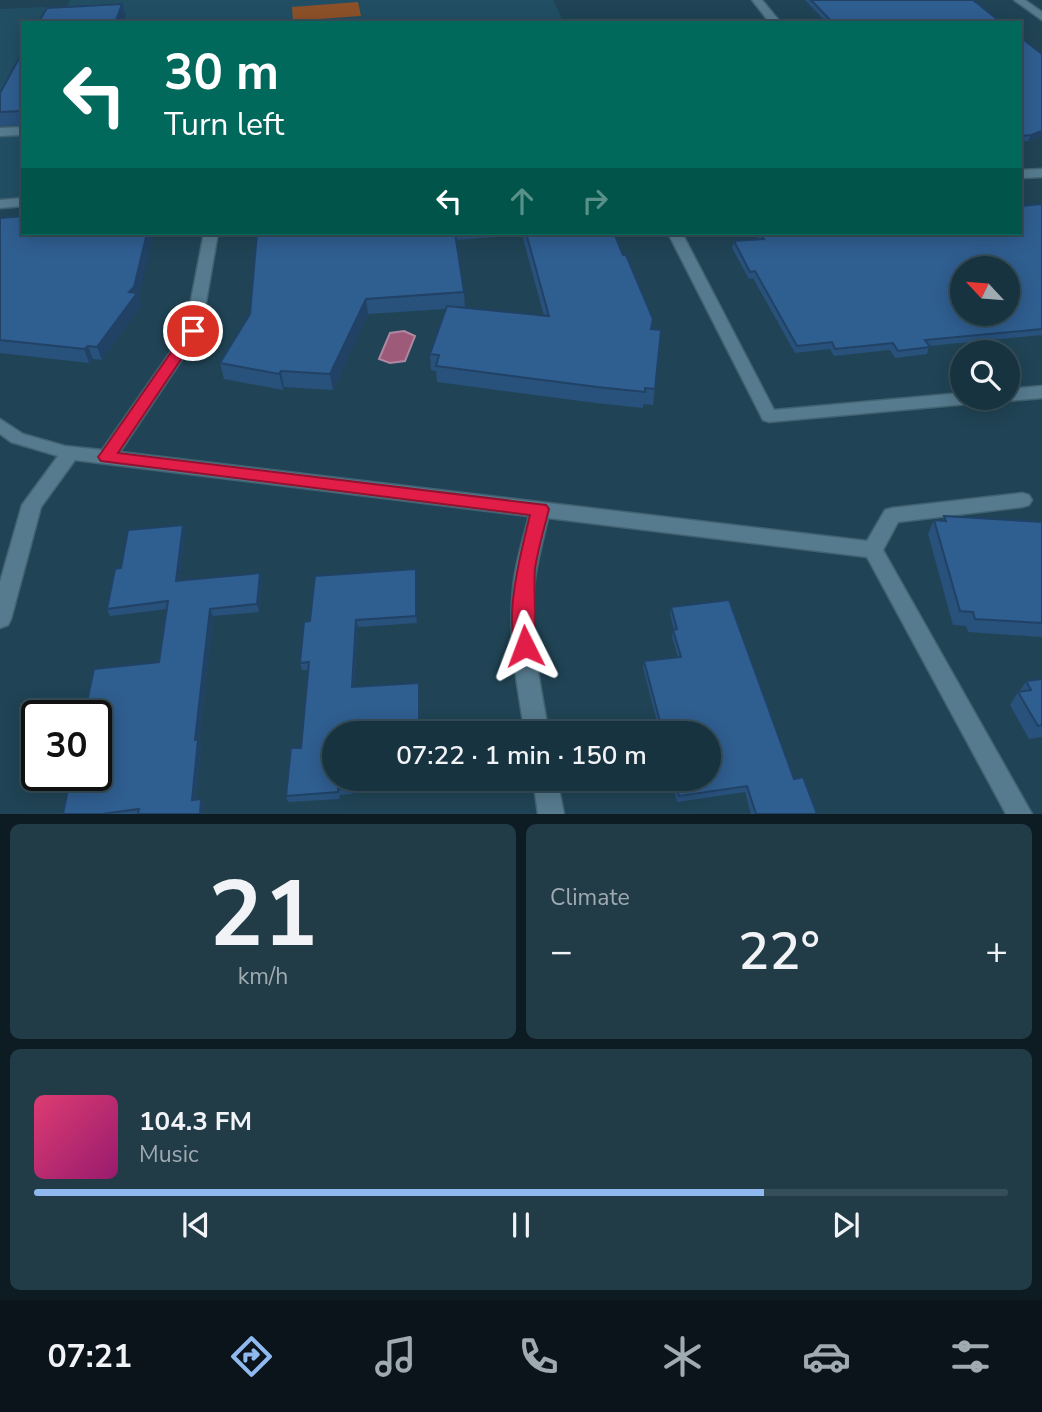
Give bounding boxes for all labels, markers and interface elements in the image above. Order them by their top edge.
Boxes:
text: 30 m [164,39,279,106]
icon: left [49,49,140,140]
text: Turn left [164,103,284,146]
icon: left [430,182,468,220]
icon: ahead [503,182,541,220]
icon: right [576,182,614,220]
north arrow [950,256,1020,326]
map controls [950,256,1020,410]
pin [163,301,223,361]
icon: arrive [174,312,212,350]
button: search [950,340,1020,410]
position arrow [488,609,562,683]
speed limit sign: 30 [21,700,112,791]
text: 07:22 · 1 min · 150 m [396,738,647,773]
text: 21 [208,853,318,977]
text: Climate [550,882,630,913]
text: 22° [738,916,820,987]
text: − [550,926,573,977]
text: + [985,926,1008,977]
text: km/h [238,961,288,992]
text: 104.3 FM [139,1104,252,1139]
text: Music [139,1139,199,1170]
icon: previous [177,1206,215,1244]
icon: pause [502,1206,540,1244]
icon: next [827,1206,865,1244]
icon: directions [227,1332,276,1381]
icon: music [371,1332,420,1381]
icon: phone [514,1332,563,1381]
icon: climate [658,1332,707,1381]
icon: car [802,1332,851,1381]
icon: filters [946,1332,995,1381]
text: 07:21 [47,1335,132,1378]

